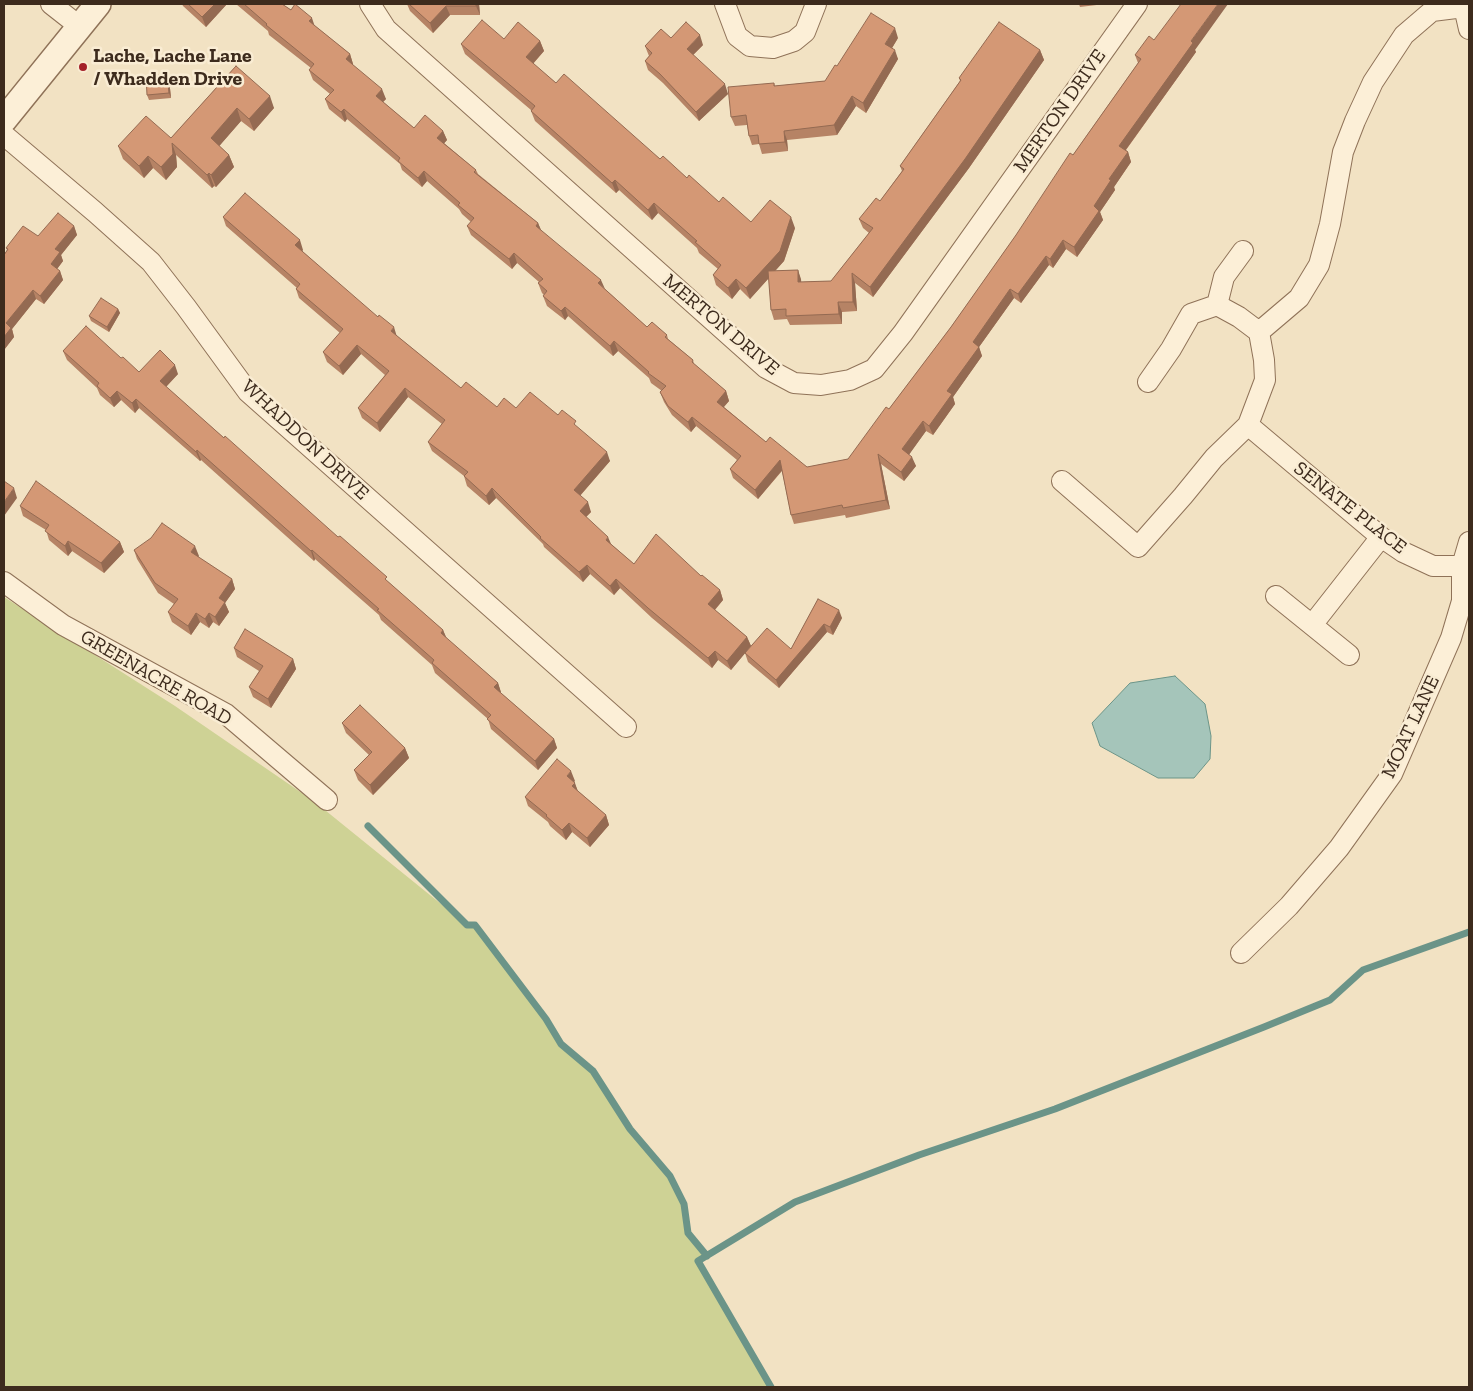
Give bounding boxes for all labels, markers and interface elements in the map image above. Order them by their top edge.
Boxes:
place label: Lache, Lache Lane / Whadden Drive [93,44,252,91]
street label: MERTON DRIVE [1009,45,1111,177]
marker: Lache, Lache Lane / Whadden Drive [77,61,89,73]
street label: MERTON DRIVE [658,269,784,381]
street label: WHADDON DRIVE [236,375,374,505]
street label: SENATE PLACE [1289,456,1411,560]
street label: GREENACRE ROAD [76,625,236,731]
street label: MOAT LANE [1377,672,1445,782]

